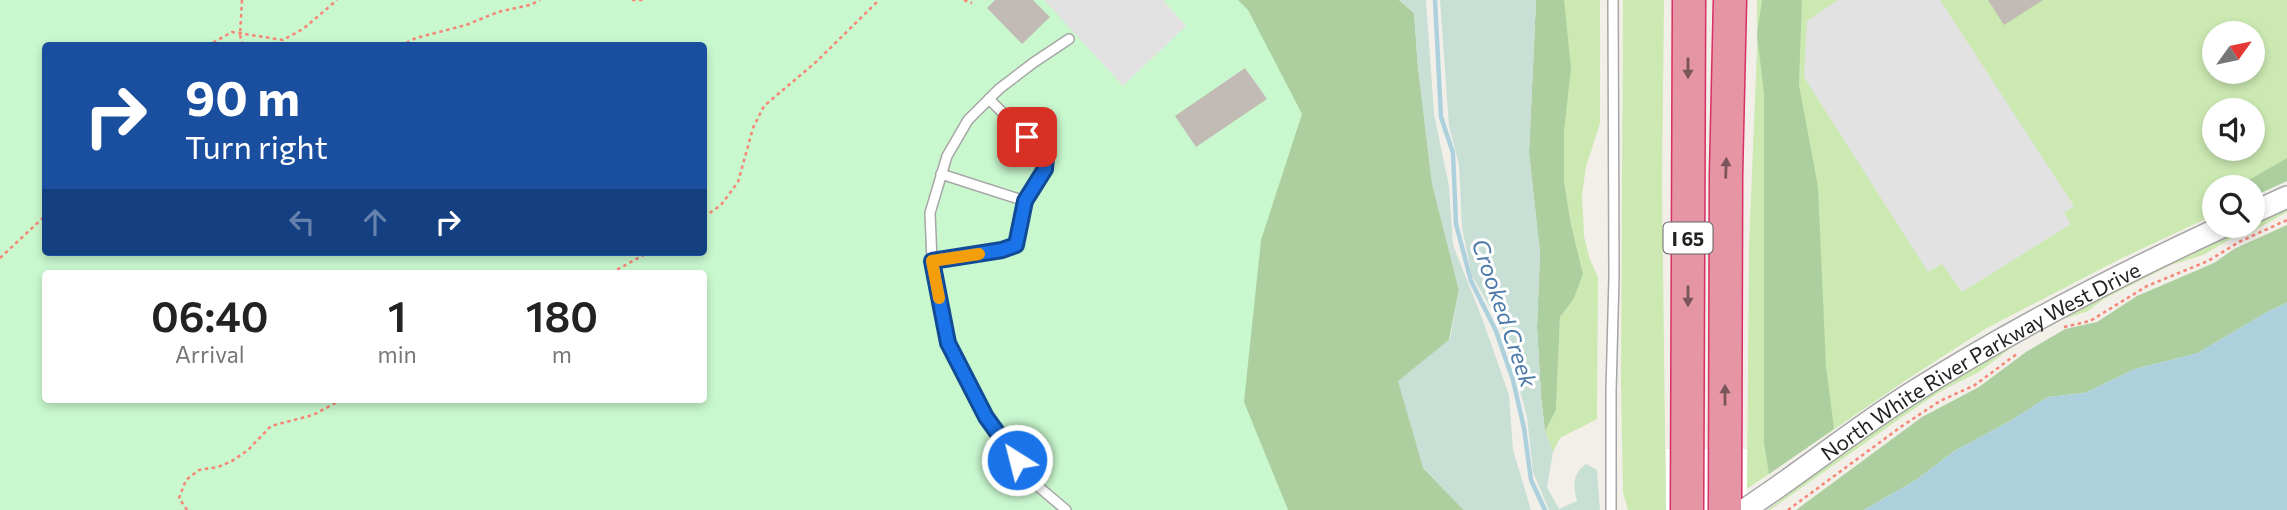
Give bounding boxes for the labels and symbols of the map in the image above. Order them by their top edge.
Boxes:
north arrow [2202,21,2264,84]
one-way arrow [1682,57,1694,79]
pin [997,107,1057,167]
one-way arrow [1720,156,1732,178]
road number: I 65 [1664,222,1712,254]
water label: Crooked Creek [1467,235,1544,391]
street label: North White River Parkway West Drive [1815,256,2144,465]
one-way arrow [1682,285,1694,307]
one-way arrow [1719,384,1731,406]
position arrow [980,423,1054,497]

